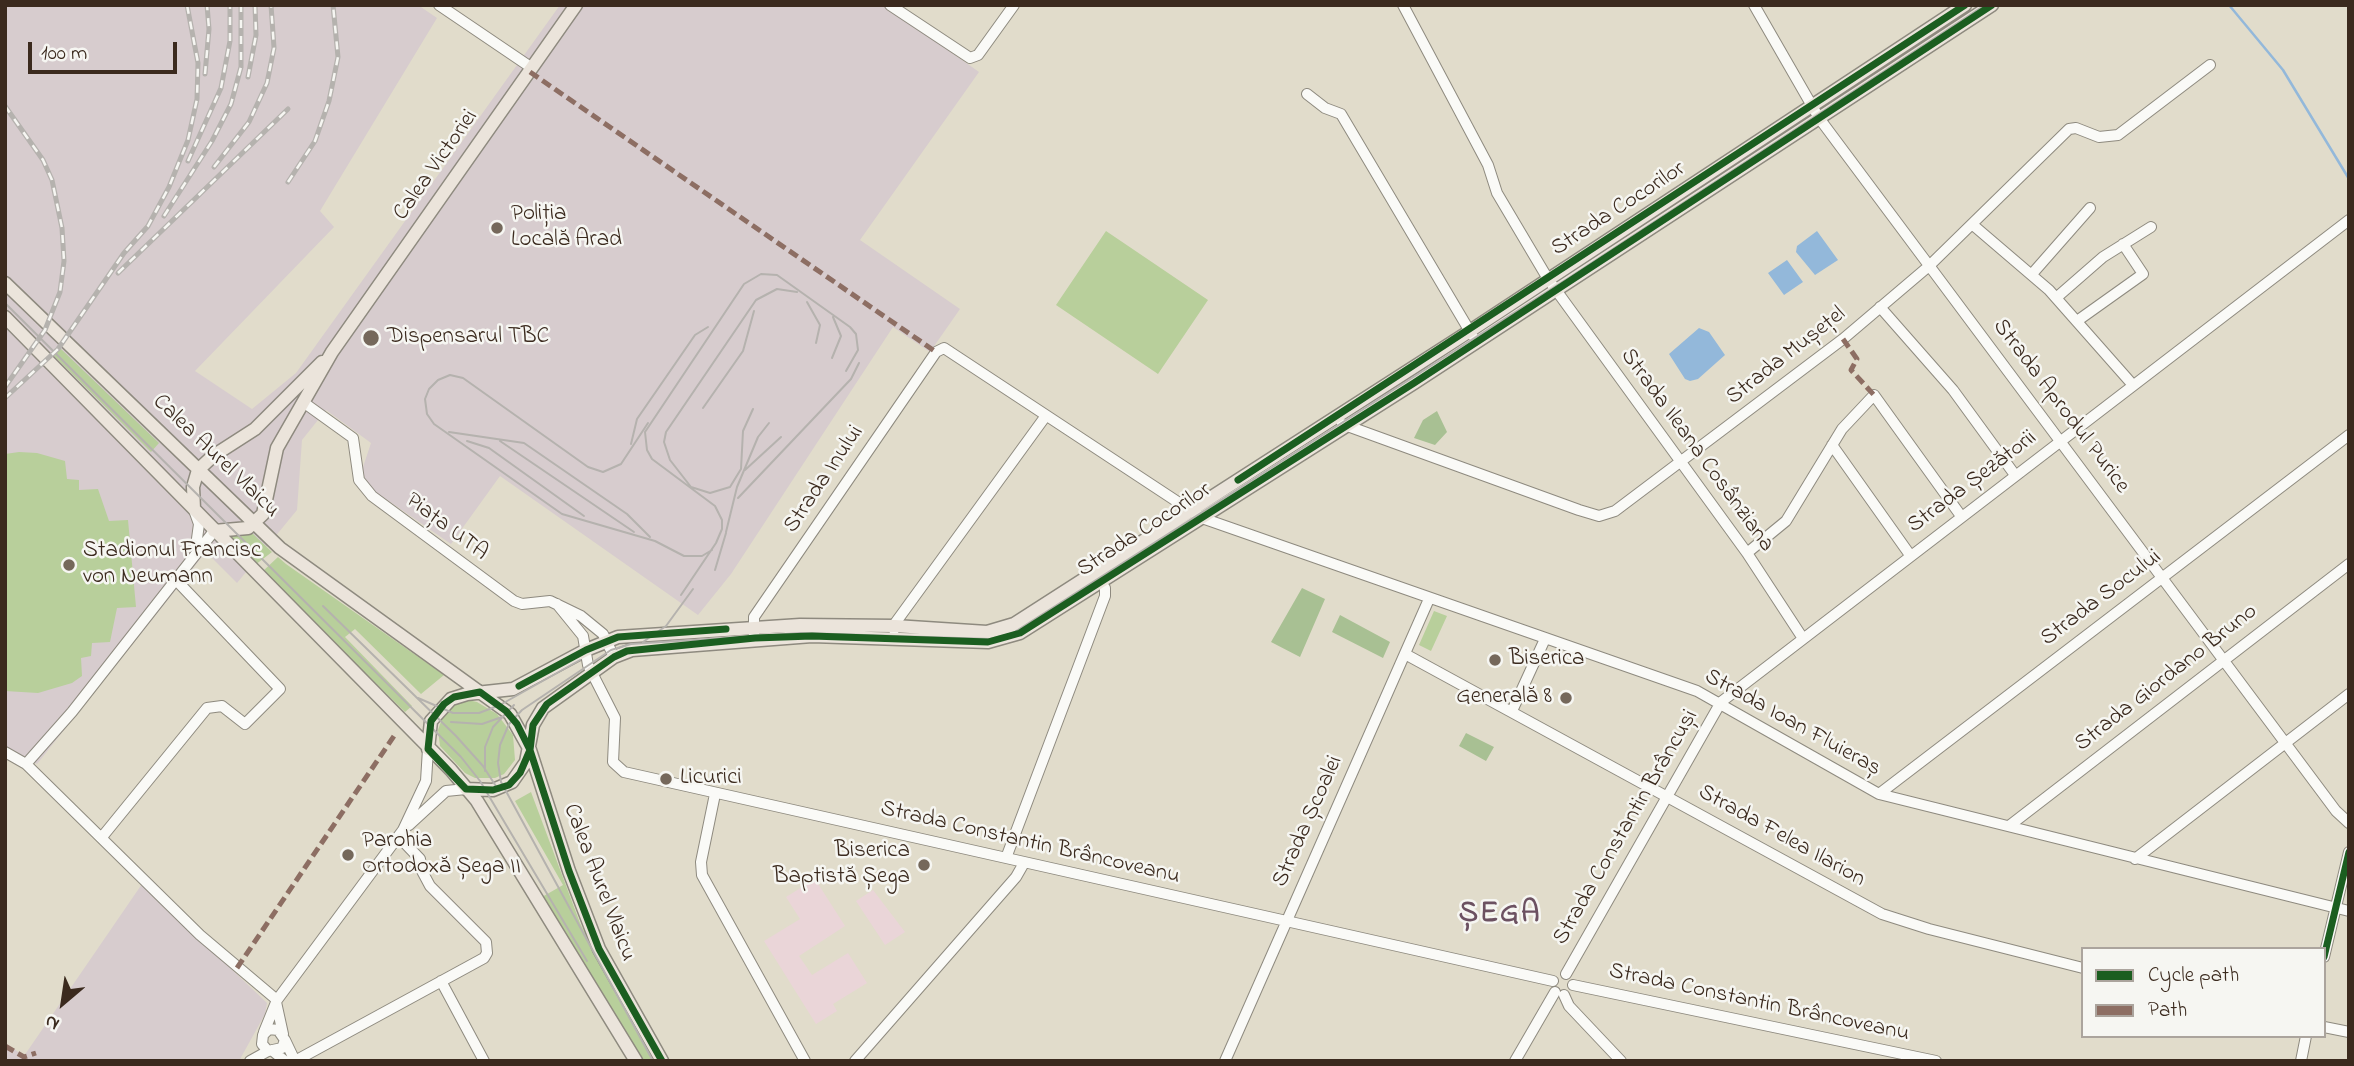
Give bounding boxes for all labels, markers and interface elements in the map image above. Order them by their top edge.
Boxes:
scale bar [32,28,180,72]
text: 100 m [41,39,87,69]
street label: Calea Victoriei [389,105,485,227]
street label: Strada Cocorilor [1547,156,1691,264]
place label: Poliția Locală Arad [511,201,622,255]
marker: Poliția Locală Arad [489,220,505,236]
street label: Strada Mușețel [1722,302,1852,412]
street label: Strada Aprodul Purice [1985,314,2135,500]
place label: Dispensarul TBC [387,324,549,352]
marker: Dispensarul TBC [361,328,381,348]
street label: Strada Ileana Cosânziana [1613,344,1779,558]
street label: Calea Aurel Vlaicu [146,389,284,525]
street label: Strada Inului [779,421,871,539]
street label: Strada Șezătorii [1903,425,2043,541]
street label: Strada Cocorilor [1073,477,1217,585]
street label: Piața UTA [399,488,493,568]
place label: Stadionul Francisc von Neumann [83,538,261,592]
street label: Strada Socului [2036,545,2168,653]
marker: Stadionul Francisc von Neumann [61,557,77,573]
street label: Strada Giordano Bruno [2070,599,2264,759]
place label: Biserica [1509,646,1585,674]
marker: Biserica [1487,652,1503,668]
street label: Strada Ioan Fluieraș [1699,664,1885,784]
place label: Generală 8 [1456,684,1552,712]
marker: Generală 8 [1558,690,1574,706]
street label: Strada Constantin Brâncuși [1548,706,1706,950]
street label: Strada Școalei [1268,752,1350,892]
place label: Licurici [680,765,742,793]
marker: Licurici [658,771,674,787]
street label: Strada Felea Ilarion [1693,780,1869,894]
street label: Strada Constantin Brâncoveanu [878,796,1182,892]
street label: Calea Aurel Vlaicu [555,800,641,966]
place label: Parohia Ortodoxă Șega II [362,828,521,882]
place label: Biserica Baptistă Șega [773,838,910,892]
marker: Parohia Ortodoxă Șega II [340,847,356,863]
marker: Biserica Baptistă Șega [916,857,932,873]
district label: ȘEGA [1459,898,1541,934]
legend [2081,947,2326,1038]
street label: Strada Constantin Brâncoveanu [1606,959,1912,1049]
text: Cycle path [2148,961,2239,991]
north arrow [28,968,98,1038]
text: Path [2148,996,2187,1026]
text: N [40,1007,65,1037]

